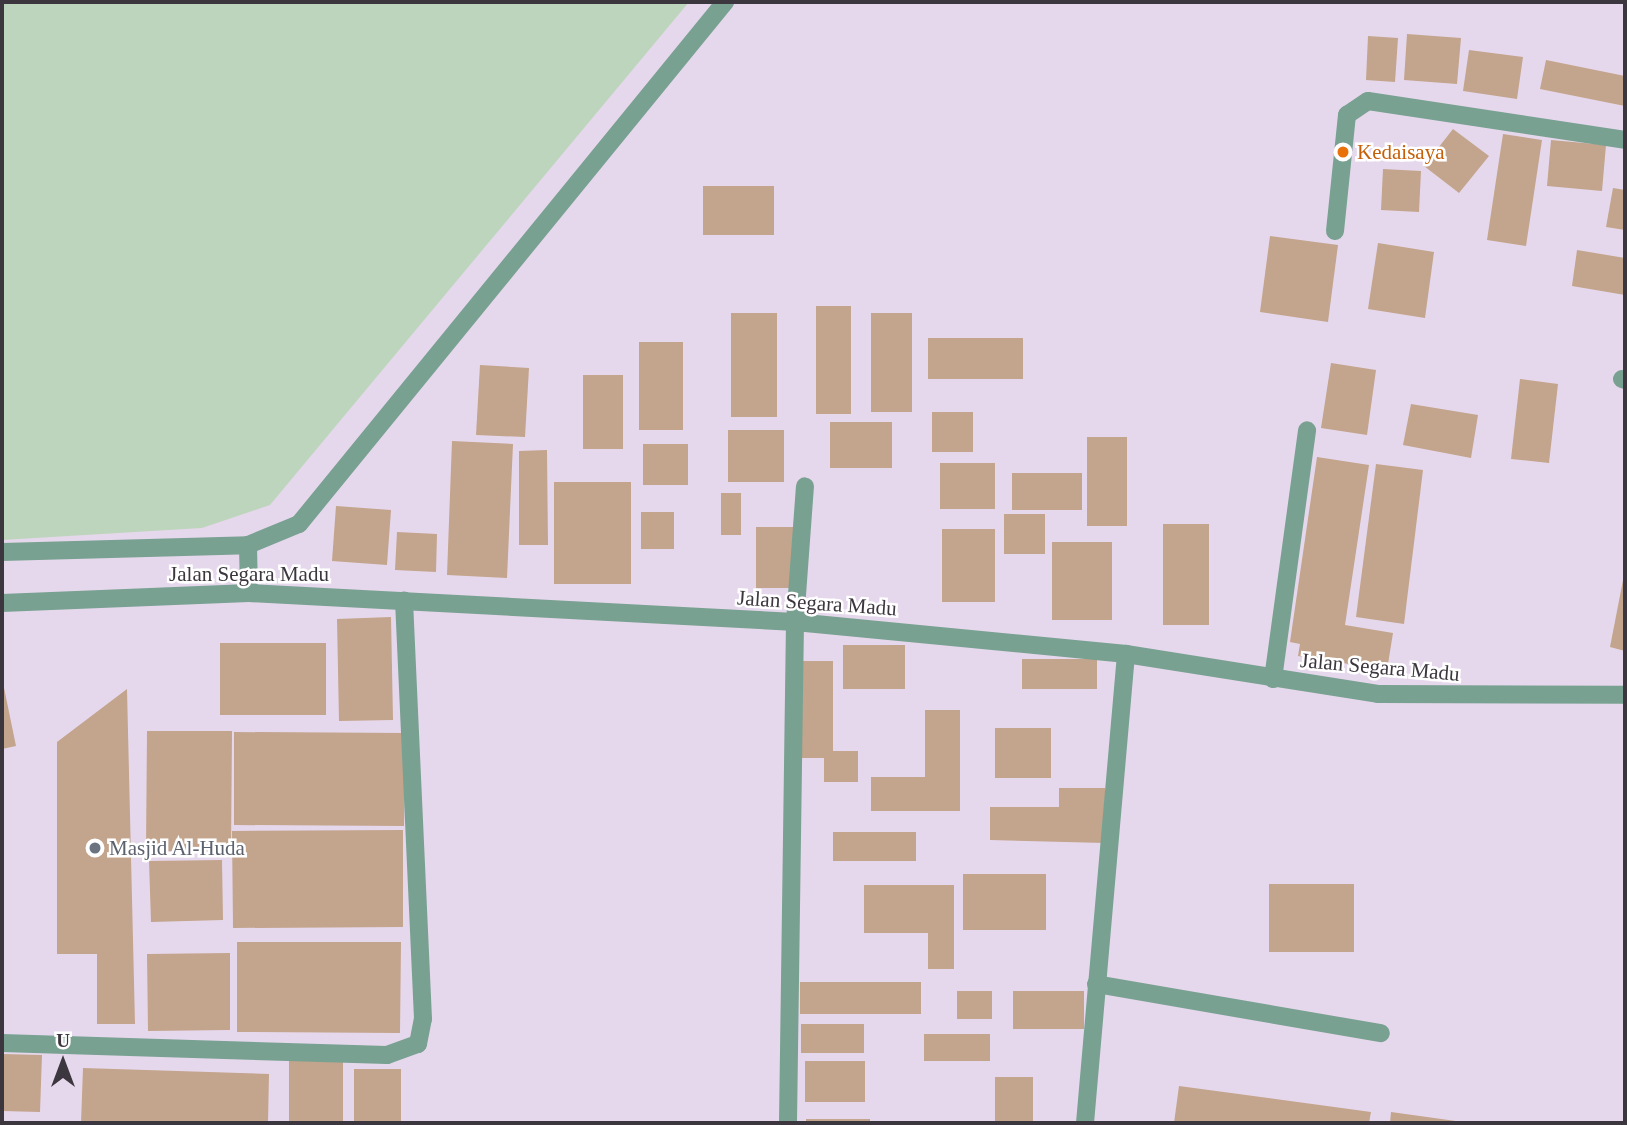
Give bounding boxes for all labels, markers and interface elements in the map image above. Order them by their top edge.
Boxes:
place label: Kedaisaya [1357,139,1444,165]
marker: Kedaisaya [1335,144,1351,160]
street label: Jalan Segara Madu [169,561,329,587]
street label: Jalan Segara Madu [736,585,898,621]
street label: Jalan Segara Madu [1299,647,1461,687]
place label: Masjid Al-Huda [109,835,246,861]
marker: Masjid Al-Huda [87,840,103,856]
north arrow [28,1027,98,1097]
text: U [56,1030,70,1051]

